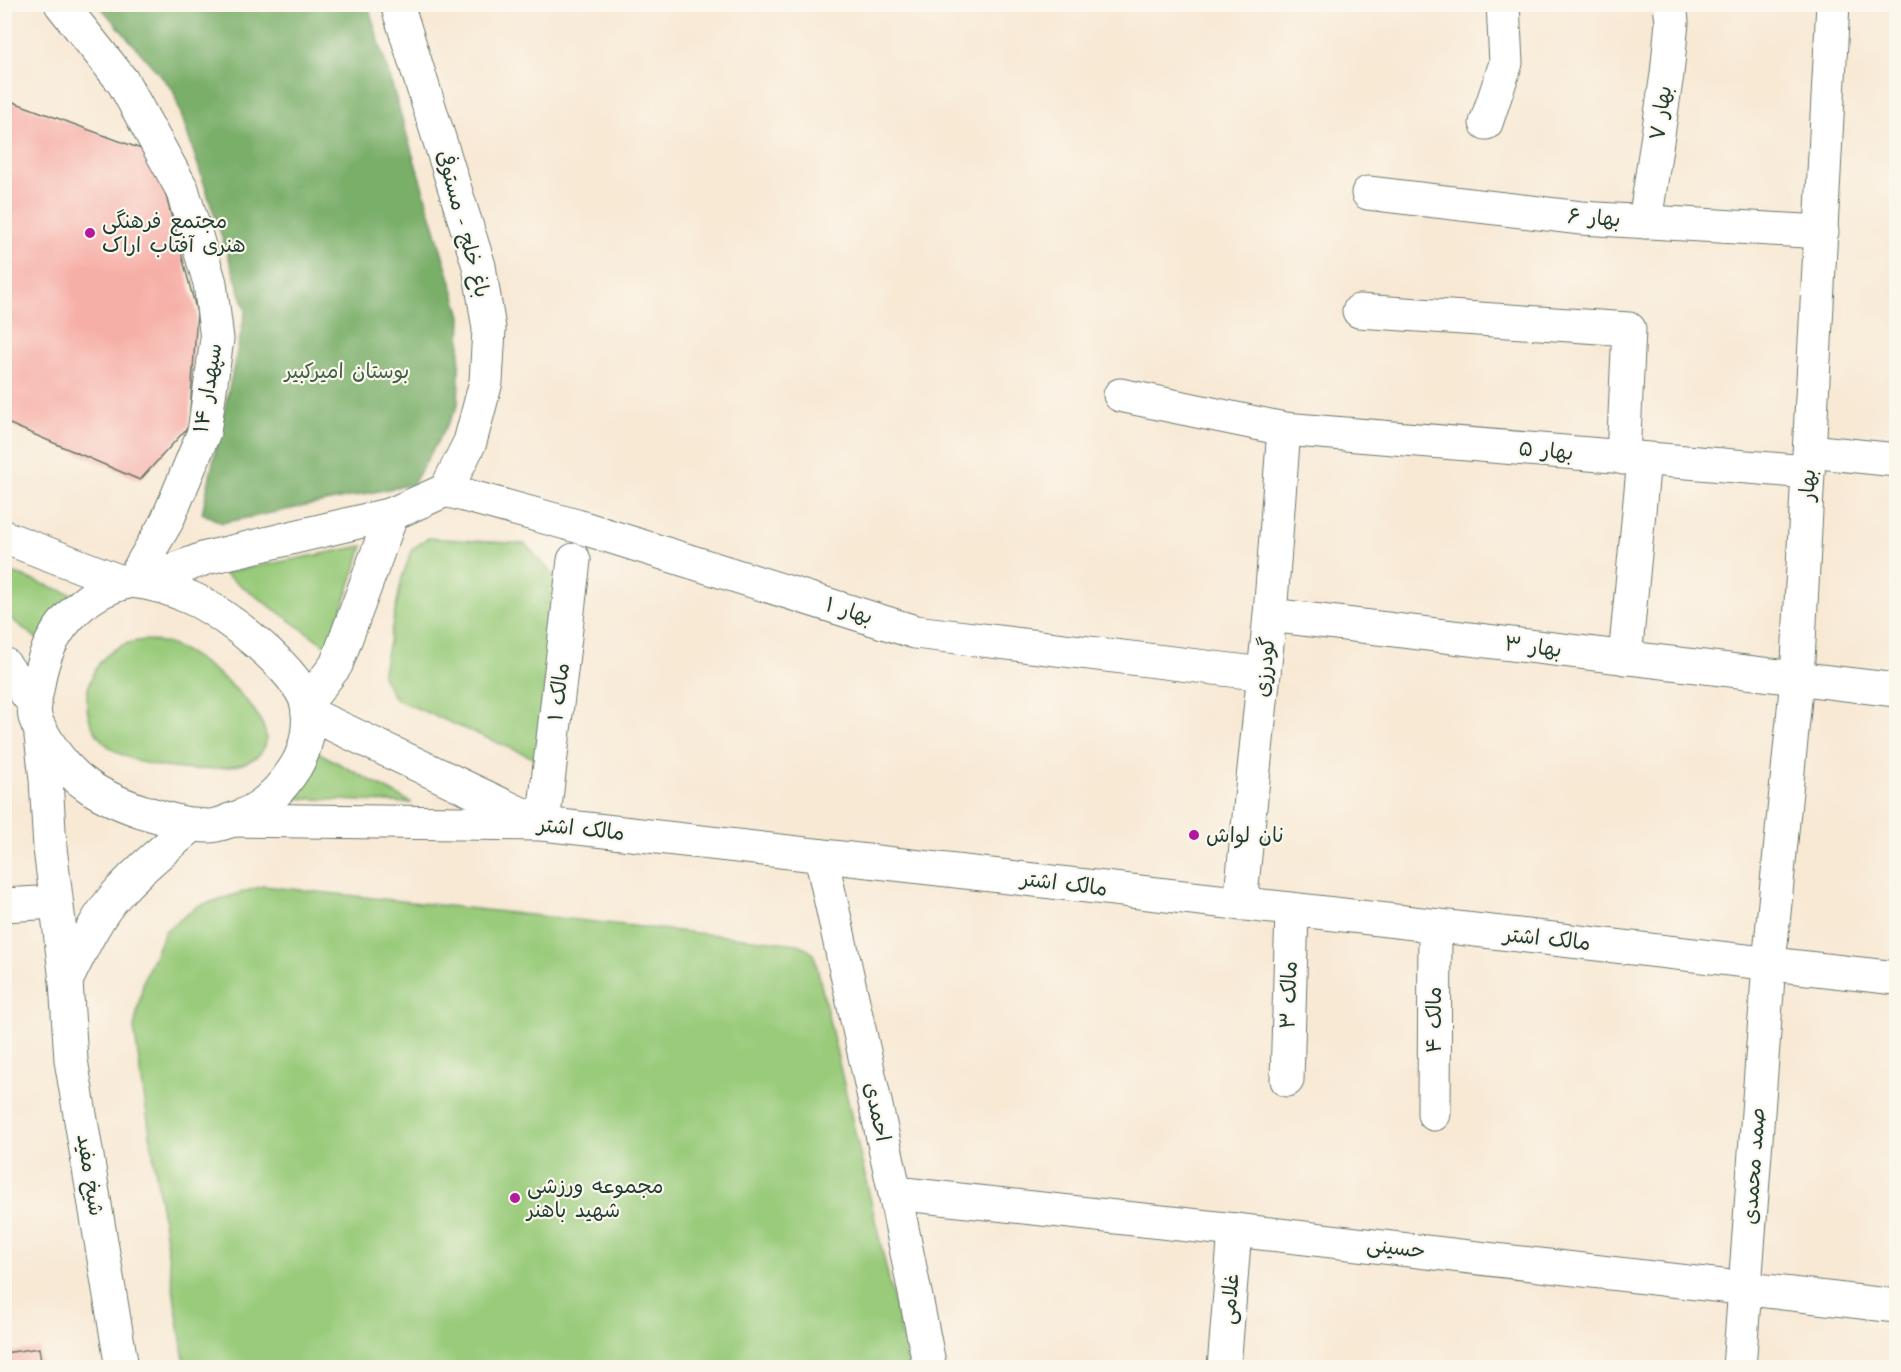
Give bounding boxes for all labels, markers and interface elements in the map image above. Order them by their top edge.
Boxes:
street label: بهار ۷ [1643,84,1679,142]
street label: باغ خلج - مستوفی [429,147,497,301]
street label: بهار ۶ [1567,202,1621,234]
place label: مجتمع فرهنگی هنری آفتاب اراک [102,207,246,260]
marker: مجتمع فرهنگی هنری آفتاب اراک [83,226,97,240]
street label: سپهدار ۱۴ [187,341,229,435]
park label: بوستان امیرکبیر [283,357,409,386]
street label: بهار ۵ [1517,434,1575,468]
street label: بهار [1793,468,1823,504]
street label: بهار ۱ [822,590,876,632]
street label: بهار ۳ [1503,629,1563,665]
street label: گودرزی [1247,635,1283,699]
street label: مالک ۱ [541,661,577,723]
street label: مالک اشتر [534,810,626,848]
place label: نان لواش [1206,821,1284,850]
marker: نان لواش [1187,828,1201,842]
street label: مالک اشتر [1017,864,1109,904]
street label: مالک اشتر [1500,920,1592,958]
street label: مالک ۳ [1273,960,1305,1030]
street label: مالک ۴ [1420,987,1449,1053]
street label: احمدی [857,1080,897,1144]
street label: صمد محمدی [1735,1106,1773,1226]
street label: شیخ مفید [69,1132,111,1218]
place label: مجموعه ورزشی شهید باهنر [525,1172,663,1225]
marker: مجموعه ورزشی شهید باهنر [508,1191,522,1205]
street label: حسینی [1365,1230,1427,1266]
street label: غلامی [1213,1272,1247,1326]

